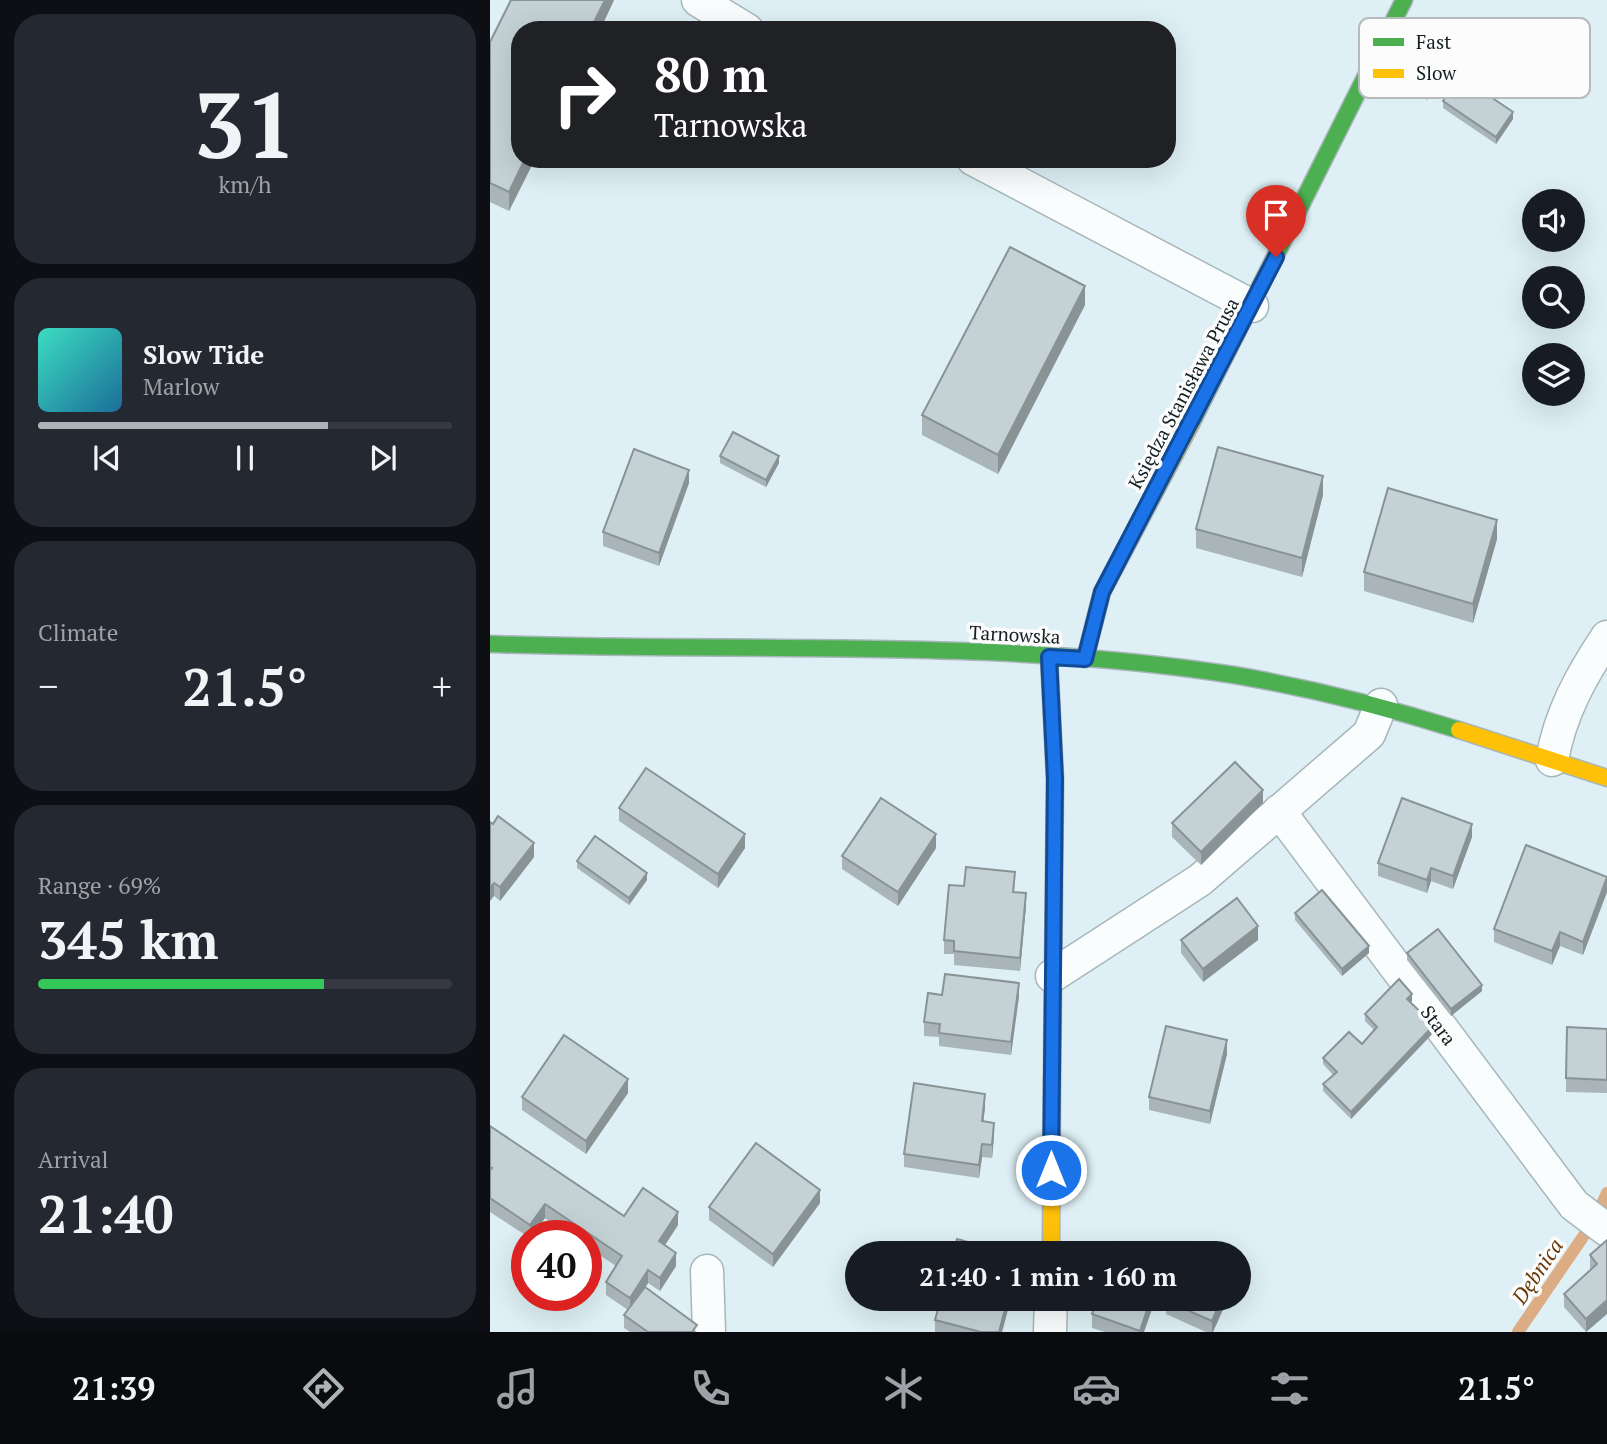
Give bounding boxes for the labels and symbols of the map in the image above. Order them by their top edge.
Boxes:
legend [1359,18,1590,98]
text: Fast [1416,29,1451,54]
text: Slow [1416,60,1457,85]
pin [1246,185,1306,257]
street label: Księdza Stanisława Prusa [1122,293,1244,493]
street label: Tarnowska [969,619,1062,649]
street label: Stara [1416,1000,1462,1050]
position arrow [1014,1133,1088,1207]
speed limit sign: 40 [511,1220,602,1311]
water label: Dębnica [1504,1233,1569,1310]

